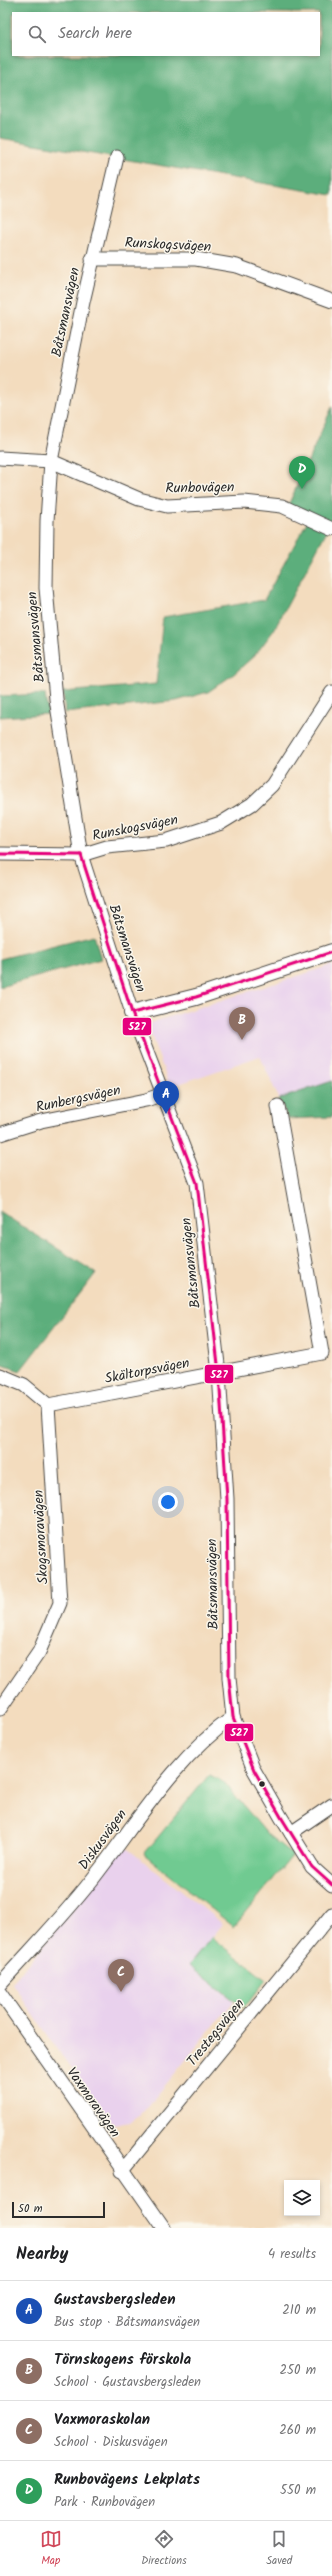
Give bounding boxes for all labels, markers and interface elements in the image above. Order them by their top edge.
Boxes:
search box [12,12,320,56]
text: Search here [58,22,132,46]
icon: search [26,23,48,45]
street label: Runskogsvägen [124,232,212,258]
street label: Båtsmansvägen [46,265,86,359]
pin: D [289,456,315,489]
street label: Runbovägen [165,476,235,500]
street label: Båtsmansvägen [21,591,51,683]
street label: Runskogsvägen [90,809,180,847]
street label: Båtsmansvägen [103,902,152,995]
pin: B [229,1007,255,1040]
line badge: 527 [122,1017,152,1036]
text: 527 [127,1018,146,1036]
street label: Runbergsvägen [34,1079,123,1119]
pin: A [153,1081,179,1114]
street label: Båtsmansvägen [175,1217,207,1309]
street label: Skältorpsvägen [103,1352,192,1390]
line badge: 527 [204,1364,234,1384]
text: 527 [209,1366,228,1384]
street label: Skogsmoravägen [28,1489,54,1585]
your location [158,1492,178,1512]
street label: Båtsmansvägen [201,1538,225,1630]
line badge: 527 [224,1723,254,1742]
text: 527 [229,1724,248,1742]
unlabelled marker [257,1779,267,1789]
street label: Diskusvägen [73,1805,132,1875]
pin: C [108,1959,134,1992]
street label: Trestegsvägen [182,1994,250,2071]
street label: Vaxmoravägen [61,2063,126,2142]
map controls [284,2180,320,2216]
button: layers [284,2180,320,2216]
scale bar [12,2200,105,2219]
text: 50 m [18,2200,43,2218]
text: Nearby [16,2241,68,2268]
text: 4 results [268,2244,316,2265]
text: Gustavsbergsleden [54,2288,176,2312]
text: A [25,2300,33,2321]
text: 210 m [282,2300,316,2321]
text: Bus stop · Båtsmansvägen [54,2312,200,2333]
text: Törnskogens förskola [54,2348,191,2372]
text: B [25,2360,33,2381]
text: 250 m [279,2360,316,2381]
text: School · Gustavsbergsleden [54,2372,201,2393]
text: Vaxmoraskolan [54,2408,150,2432]
text: C [25,2420,33,2441]
text: 260 m [279,2420,316,2441]
text: School · Diskusvägen [54,2432,168,2453]
text: Runbovägens Lekplats [54,2468,200,2492]
text: D [25,2480,33,2501]
text: 550 m [280,2480,316,2501]
text: Park · Runbovägen [54,2492,155,2513]
tab: Map [40,2528,62,2570]
tab: Directions [141,2528,187,2570]
tab: Saved [266,2528,292,2570]

